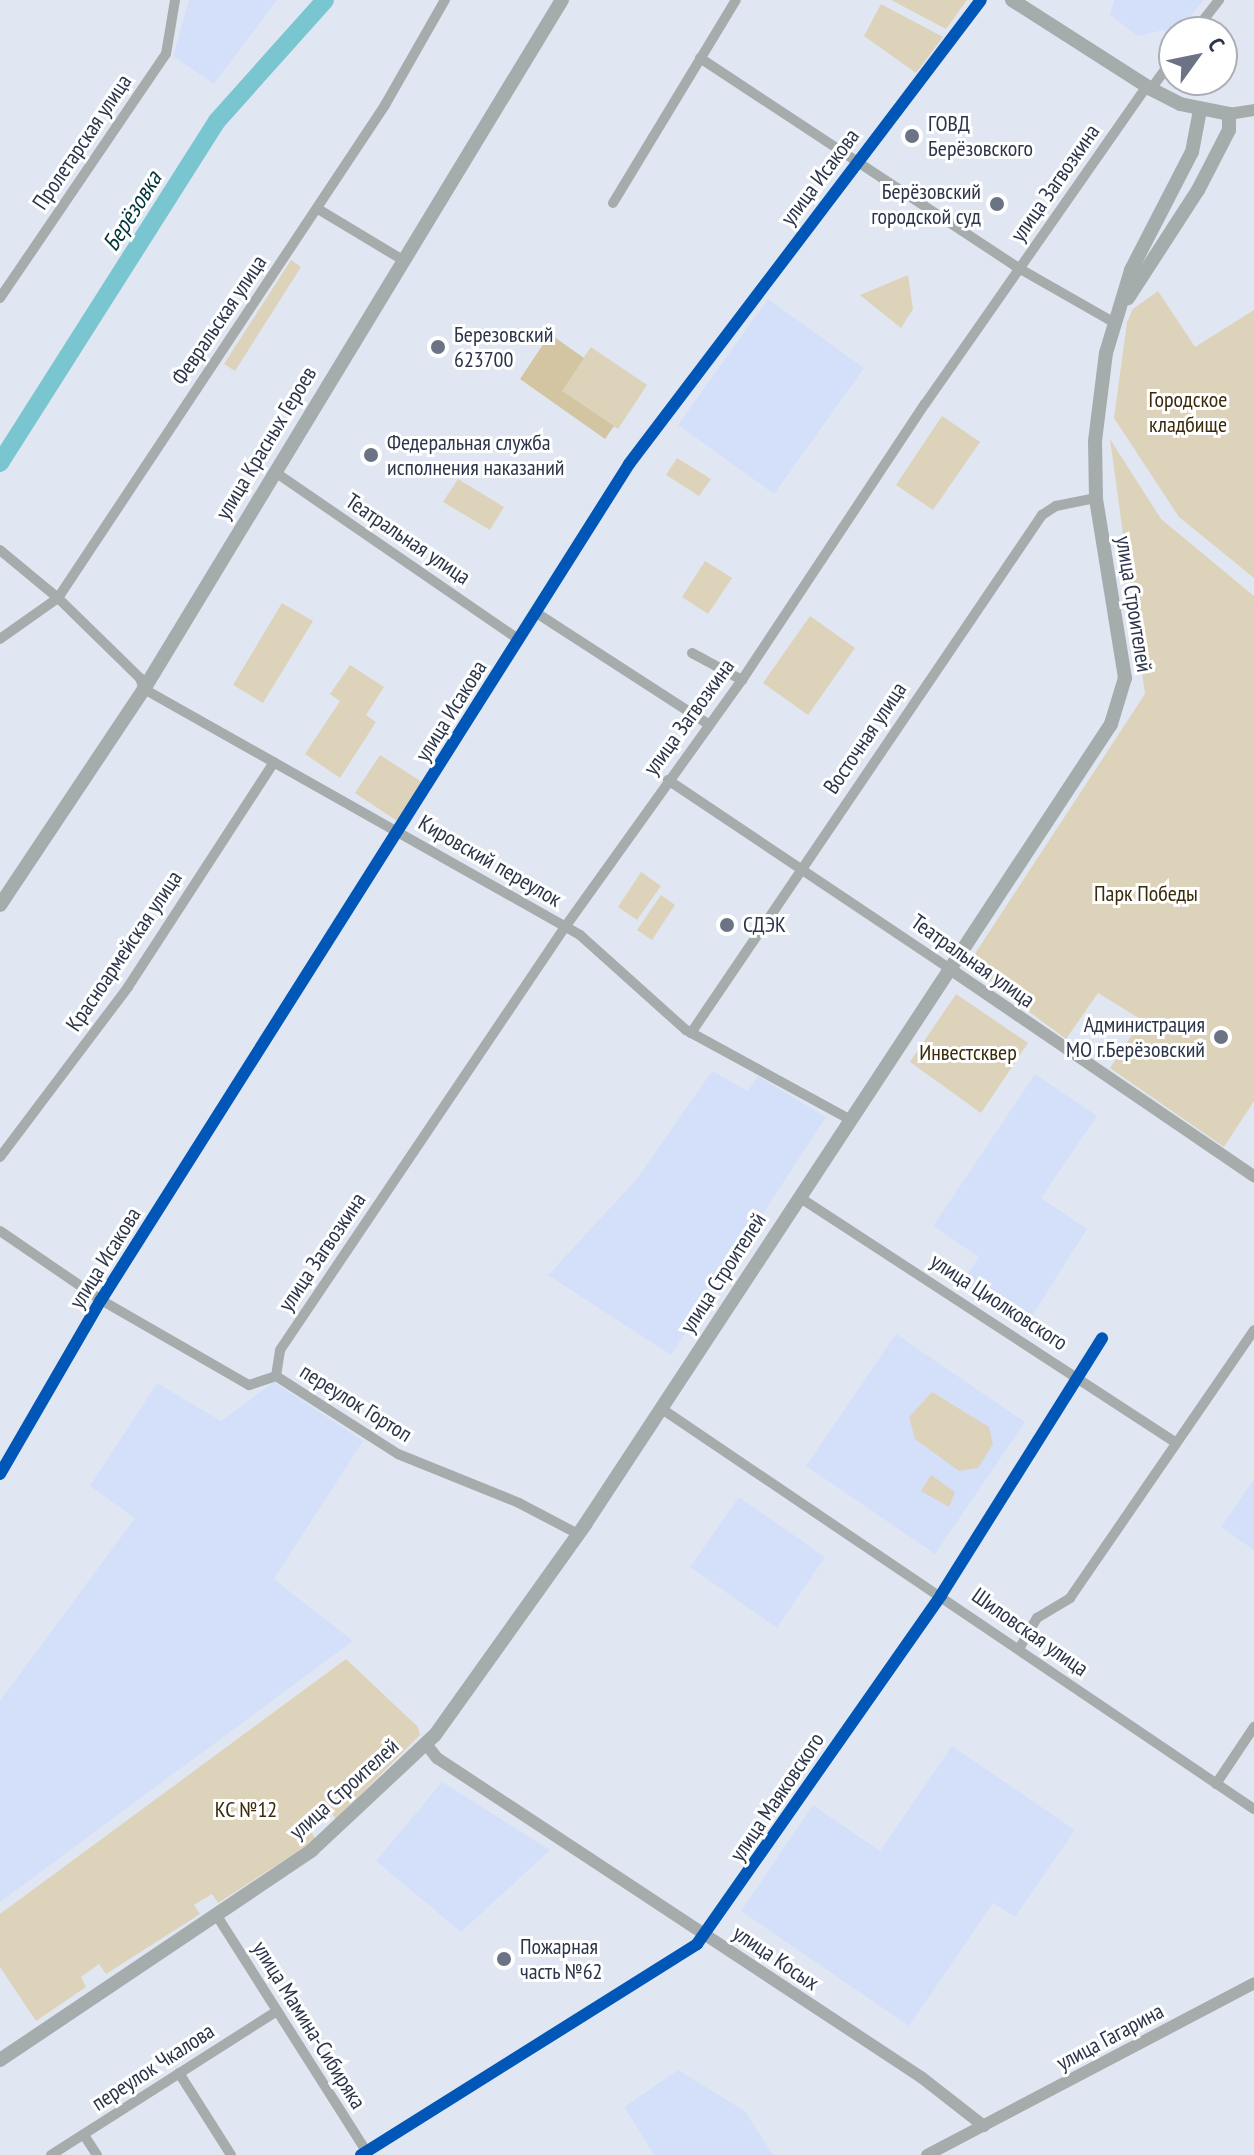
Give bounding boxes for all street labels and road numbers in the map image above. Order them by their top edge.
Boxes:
street label: Пролетарская улица [27,69,137,215]
street label: улица Загвозкина [1005,119,1105,247]
street label: улица Исакова [775,124,865,230]
street label: Февральская улица [166,250,272,390]
street label: улица Красных Героев [210,362,322,524]
street label: Театральная улица [341,488,475,590]
street label: улица Строителей [1110,534,1158,674]
street label: улица Загвозкина [638,654,740,780]
street label: улица Исакова [410,656,492,766]
street label: Восточная улица [818,677,912,799]
street label: Кировский переулок [414,809,566,913]
street label: Красноармейская улица [60,866,188,1036]
street label: Театральная улица [906,909,1040,1013]
street label: улица Загвозкина [273,1188,371,1316]
street label: улица Исакова [64,1203,146,1313]
street label: улица Строителей [674,1208,772,1338]
street label: улица Циолковского [925,1248,1073,1356]
street label: переулок Гортоп [295,1358,417,1448]
street label: Шиловская улица [967,1582,1093,1682]
street label: улица Маяковского [724,1728,830,1866]
street label: улица Строителей [284,1733,404,1845]
street label: улица Косых [728,1920,824,1996]
street label: улица Мамина-Сибиряка [247,1936,371,2114]
street label: улица Гагарина [1052,1998,1168,2076]
street label: переулок Чкалова [87,2018,219,2116]

